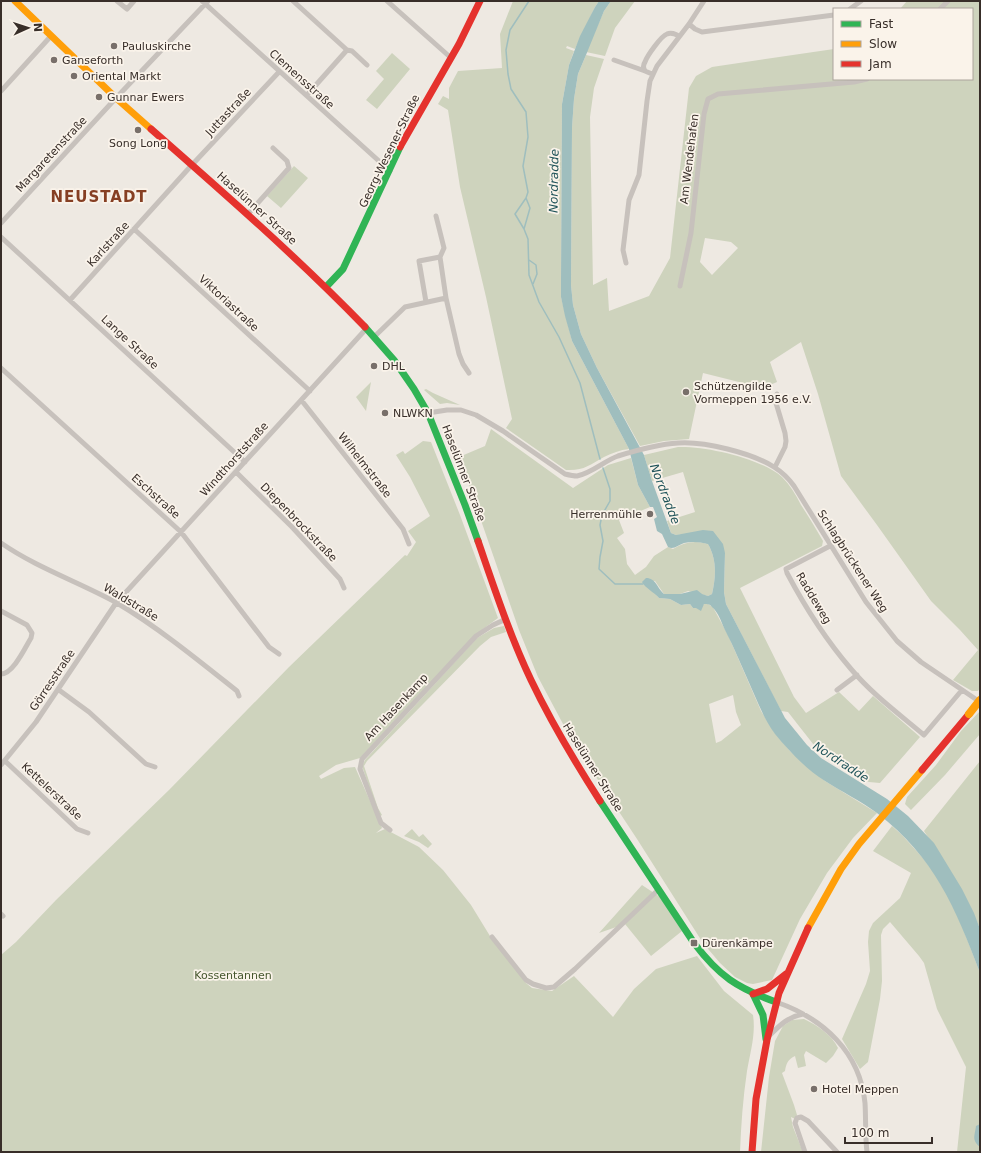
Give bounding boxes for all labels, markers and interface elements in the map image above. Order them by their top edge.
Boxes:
north arrow [8,8,48,48]
legend [833,8,973,80]
text: Fast [869,17,893,31]
text: N [31,23,44,32]
text: Slow [869,37,897,51]
place label: Pauluskirche [122,40,191,53]
marker: Pauluskirche [109,41,119,51]
street label: Clemensstraße [267,47,337,112]
place label: Ganseforth [62,54,123,67]
marker: Ganseforth [49,55,59,65]
text: Jam [868,57,892,71]
place label: Oriental Markt [82,70,162,83]
marker: Oriental Markt [69,71,79,81]
street label: Juttastraße [202,86,254,140]
place label: Gunnar Ewers [107,91,184,104]
marker: Gunnar Ewers [94,92,104,102]
street label: Georg-Wesener-Straße [356,92,423,210]
street label: Am Wendehafen [678,113,701,205]
street label: Margaretenstraße [13,114,90,195]
marker: Song Long [133,125,143,135]
place label: Song Long [109,137,167,150]
water label: Nordradde [546,149,562,213]
street label: Haselünner Straße [214,169,299,248]
district label: NEUSTADT [50,188,148,206]
street label: Karlstraße [85,219,132,270]
street label: Viktoriastraße [196,272,261,335]
street label: Lange Straße [98,313,161,372]
place label: DHL [382,360,406,373]
marker: DHL [369,361,379,371]
place label: Schützengilde Vormeppen 1956 e.V. [694,380,812,406]
marker: Schützengilde Vormeppen 1956 e.V. [681,387,691,397]
place label: NLWKN [393,407,433,420]
marker: NLWKN [380,408,390,418]
street label: Windthorststraße [198,419,271,499]
street label: Haselünner Straße [439,423,488,524]
street label: Wilhelmstraße [335,430,394,501]
water label: Nordradde [647,462,683,526]
street label: Eschstraße [129,471,183,522]
street label: Diepenbrockstraße [258,480,340,565]
street label: Schlagbrückener Weg [815,507,891,615]
place label: Herrenmühle [570,508,642,521]
marker: Herrenmühle [645,509,655,519]
street label: Raddeweg [793,570,834,626]
street label: Waldstraße [101,581,161,624]
street label: Görresstraße [27,647,78,714]
street label: Am Hasenkamp [362,671,431,744]
street label: Haselünner Straße [560,720,625,814]
water label: Nordradde [810,739,872,785]
street label: Kettelerstraße [19,760,85,823]
place label: Dürenkämpe [702,937,773,950]
marker: Dürenkämpe [689,938,699,948]
park label: Kossentannen [194,969,272,982]
place label: Hotel Meppen [822,1083,899,1096]
marker: Hotel Meppen [809,1084,819,1094]
scale bar [845,1119,932,1145]
text: 100 m [851,1126,889,1140]

